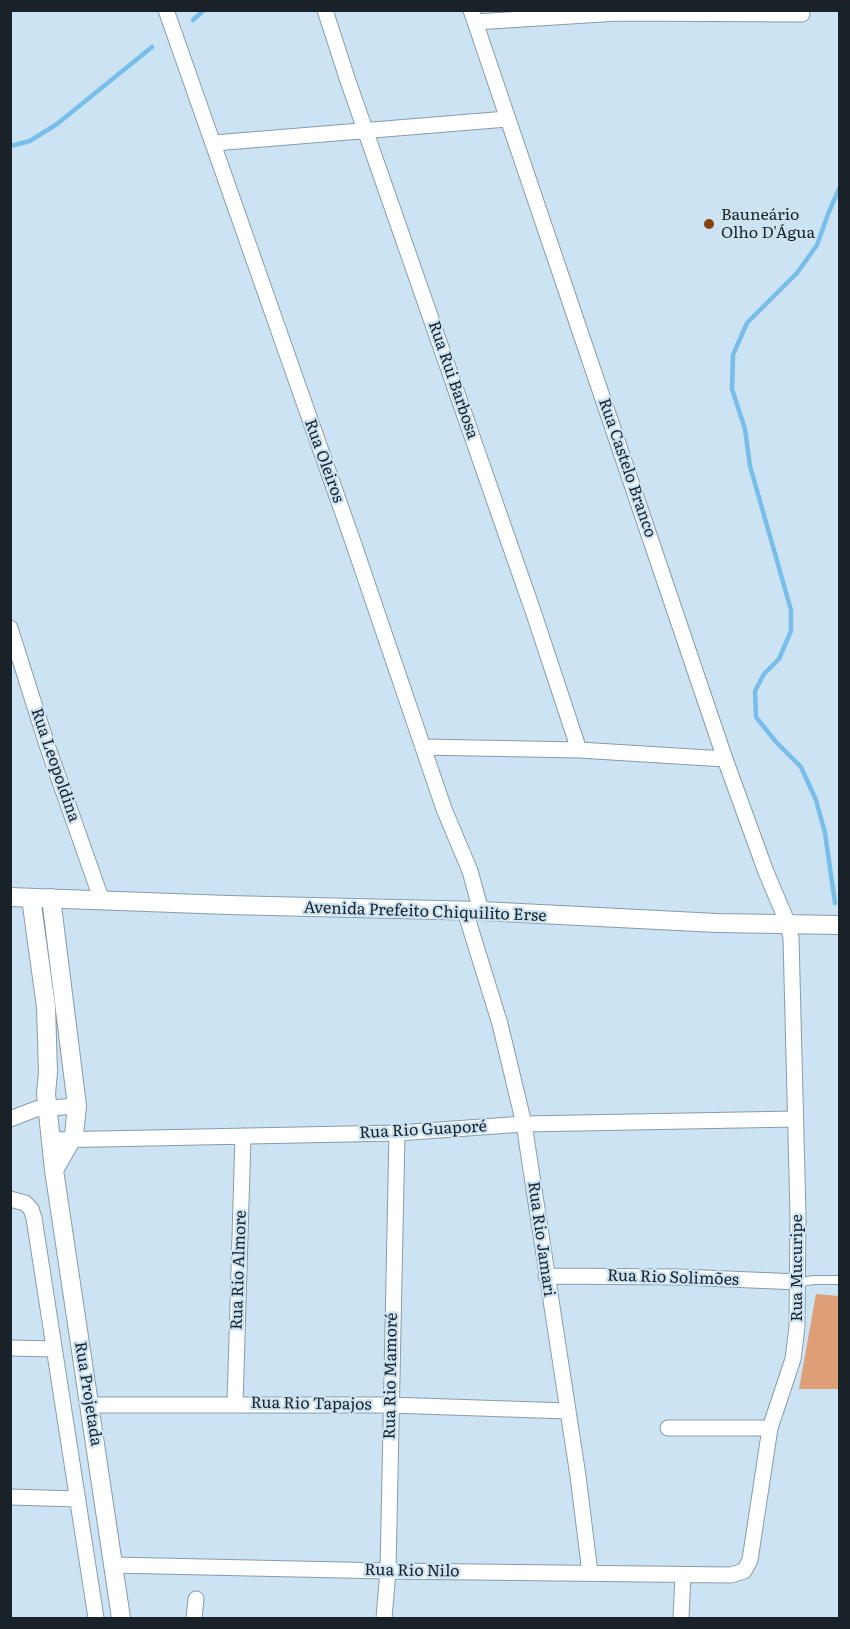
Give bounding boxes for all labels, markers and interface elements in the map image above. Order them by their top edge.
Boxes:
place label: Bauneário Olho D'Água [721,205,815,243]
marker: Bauneário Olho D'Água [702,217,716,231]
street label: Rua Rui Barbosa [424,319,482,441]
street label: Rua Castelo Branco [594,396,660,540]
street label: Rua Oleiros [300,417,348,505]
street label: Rua Leopoldina [27,706,83,824]
street label: Avenida Prefeito Chiquilito Erse [303,898,547,926]
street label: Rua Rio Guaporé [359,1117,487,1143]
street label: Rua Rio Jamari [523,1180,559,1298]
street label: Rua Rio Almore [227,1210,251,1330]
street label: Rua Mucuripe [787,1214,807,1322]
street label: Rua Rio Solimões [607,1266,739,1290]
street label: Rua Rio Mamoré [380,1312,402,1440]
street label: Rua Projetada [70,1340,106,1448]
street label: Rua Rio Tapajos [250,1393,372,1415]
street label: Rua Rio Nilo [364,1561,460,1581]

